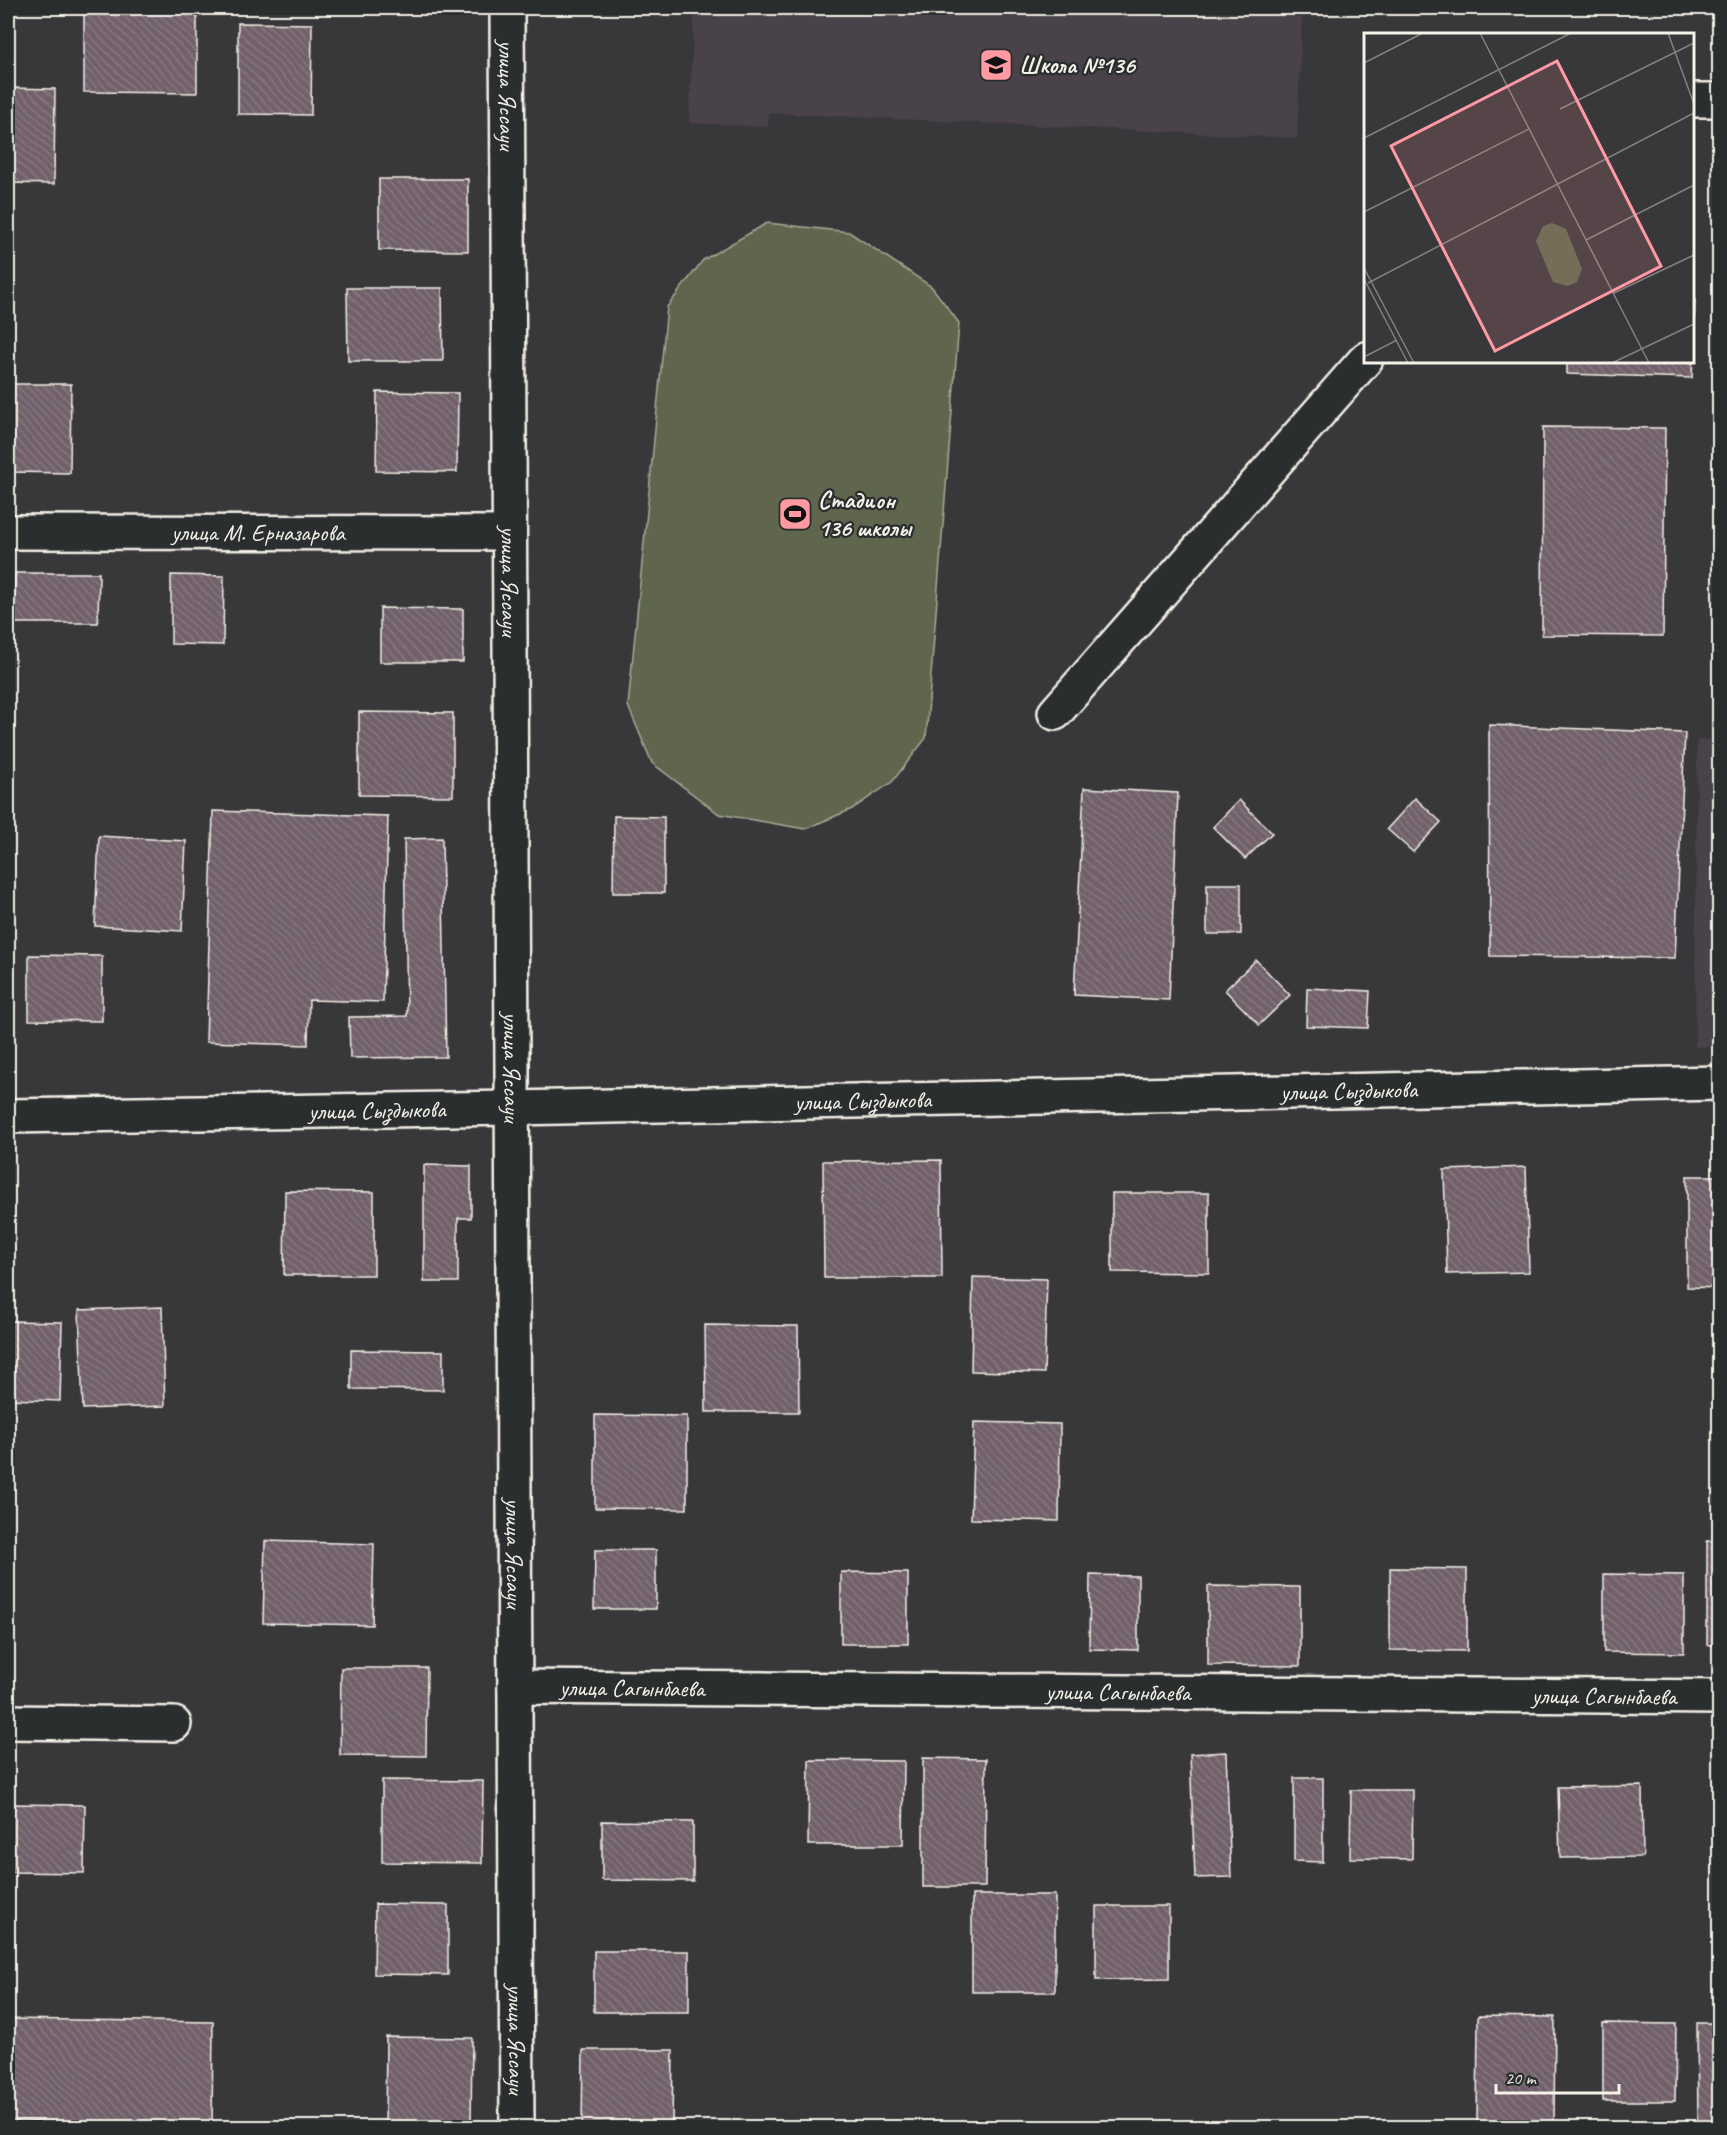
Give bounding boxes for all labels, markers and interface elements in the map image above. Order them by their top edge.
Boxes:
inset map [1364,33,1694,363]
street label: улица Яссауи [492,38,523,152]
school or university icon: Школа №136 [978,47,1014,83]
place label: Школа №136 [1019,50,1136,80]
place label: Стадион 136 школы [818,485,913,543]
sports icon: Стадион 136 школы [777,496,813,532]
street label: улица М. Ерназарова [169,517,346,548]
street label: улица Яссауи [494,524,525,638]
street label: улица Яссауи [497,1010,527,1124]
street label: улица Сыздыкова [1278,1074,1419,1107]
street label: улица Сыздыкова [792,1084,933,1117]
street label: улица Сыздыкова [306,1094,447,1126]
street label: улица Яссауи [499,1496,530,1610]
street label: улица Сагынбаева [557,1672,707,1704]
street label: улица Сагынбаева [1043,1676,1193,1708]
street label: улица Сагынбаева [1529,1680,1679,1712]
street label: улица Яссауи [501,1982,532,2096]
scale bar [1496,2057,1619,2095]
text: 20 m [1505,2067,1538,2089]

